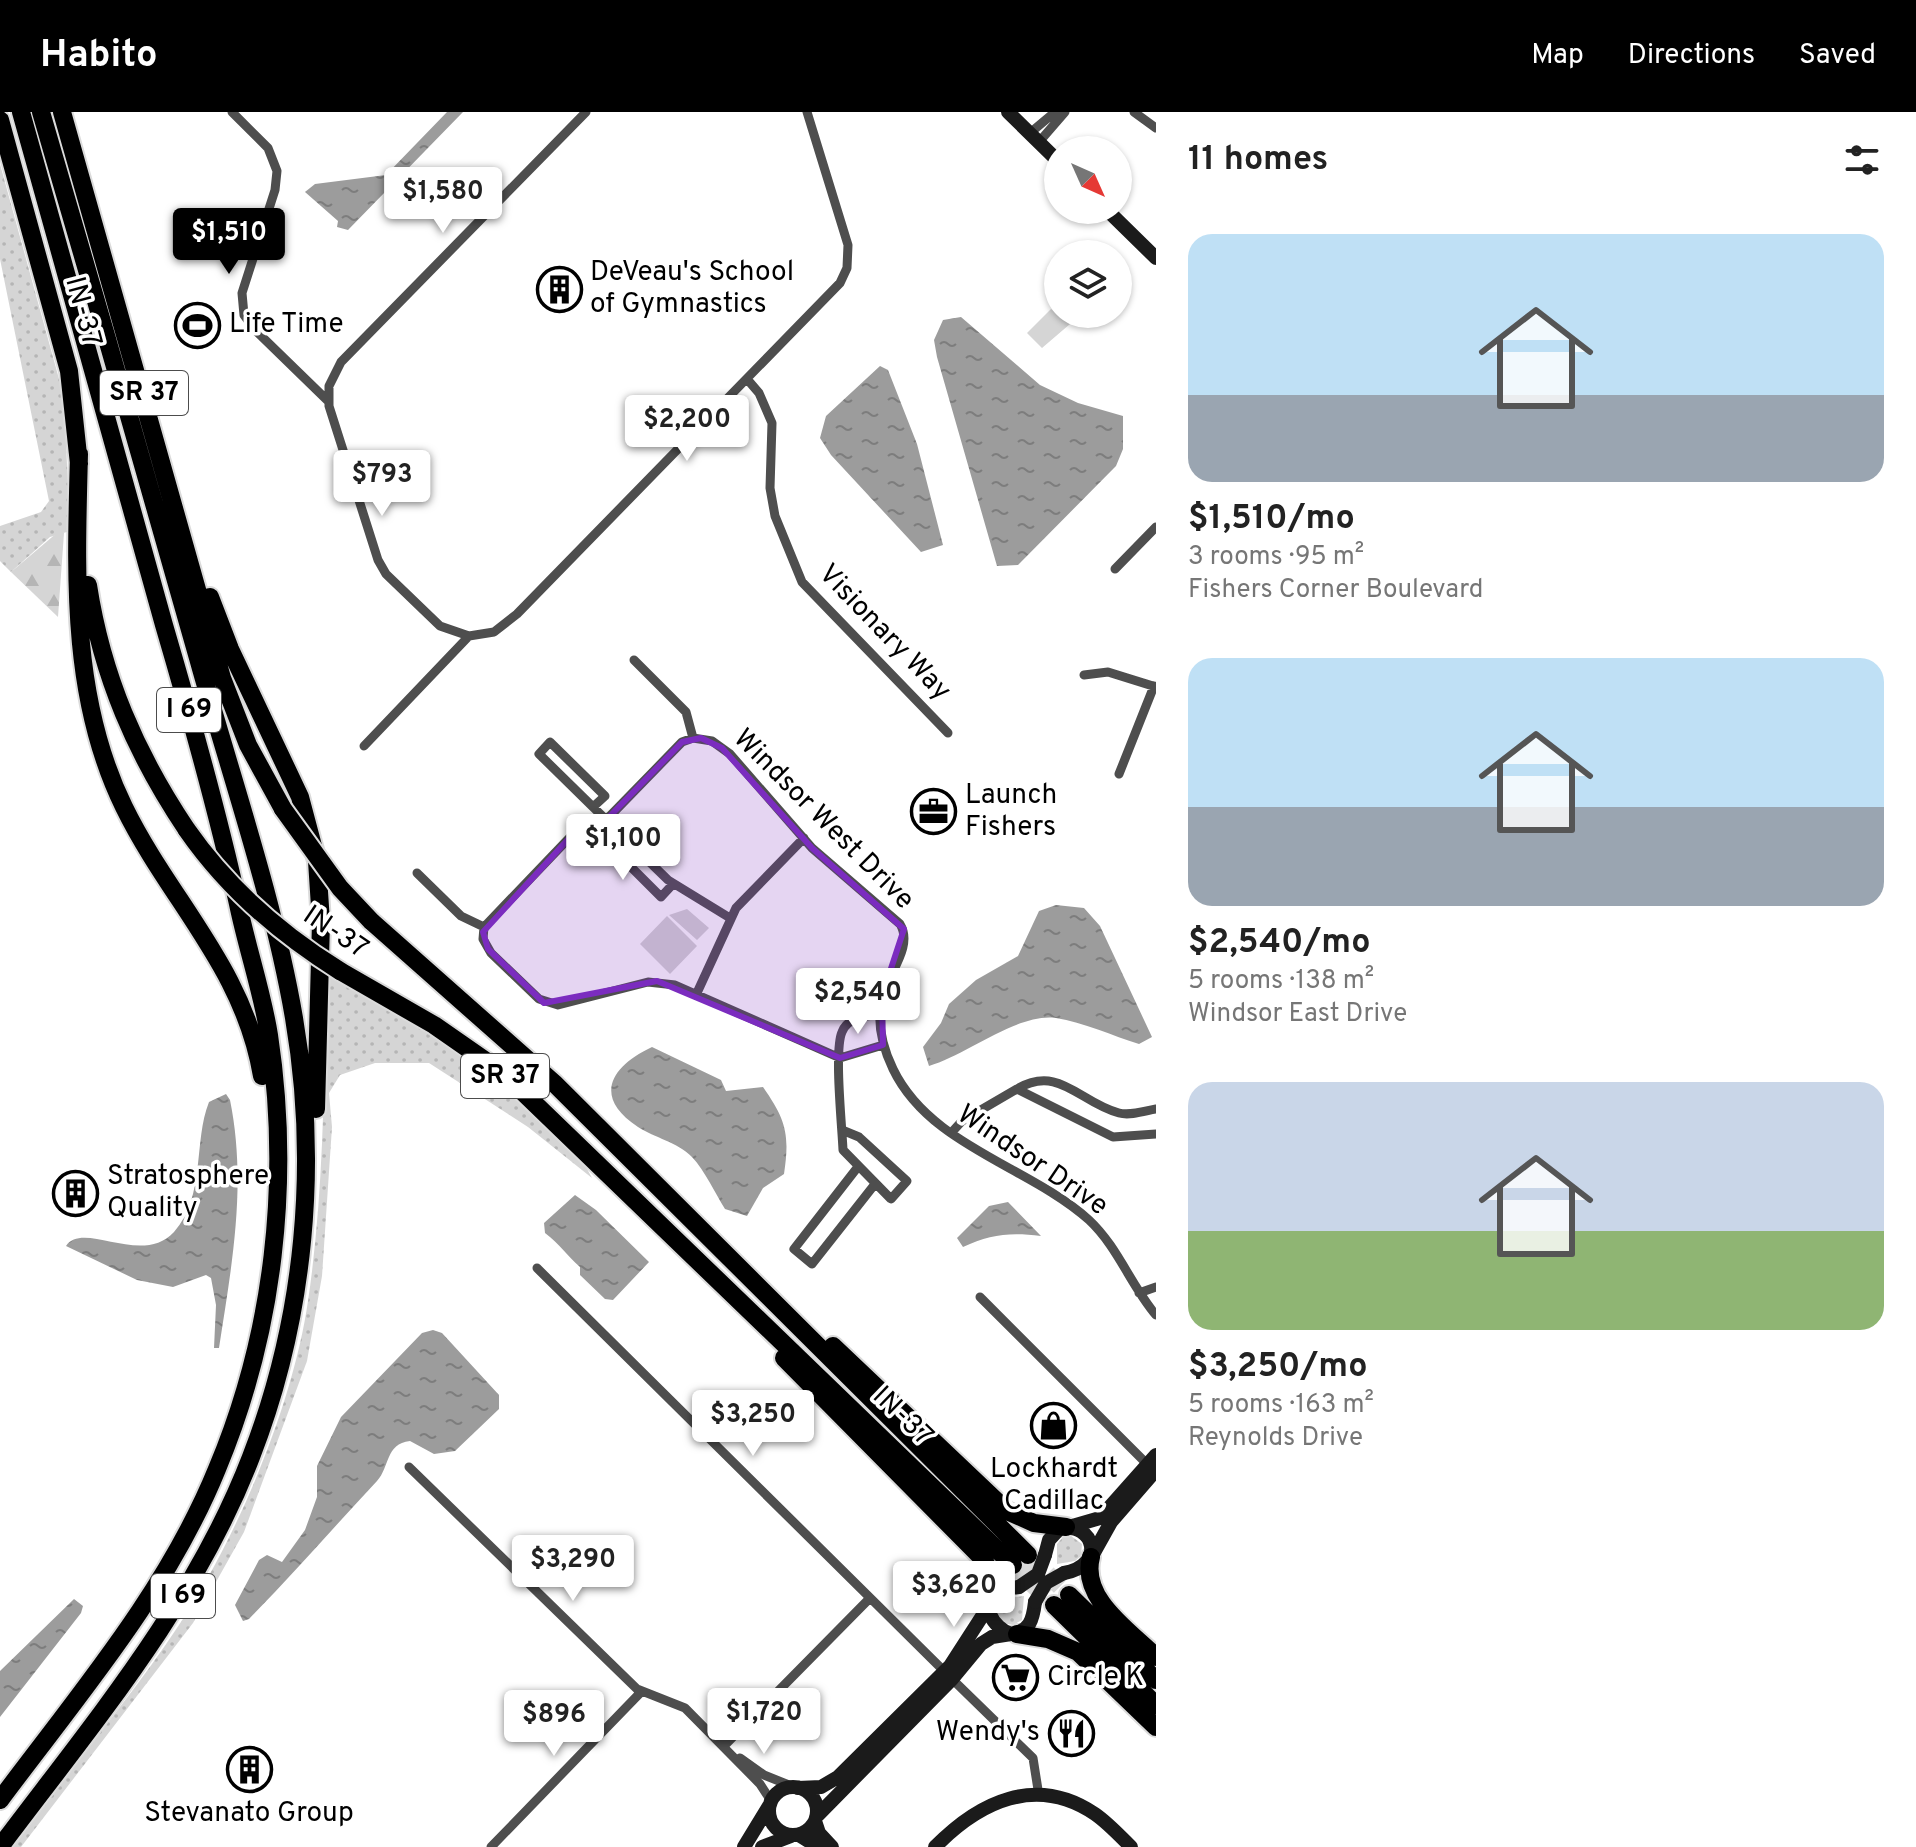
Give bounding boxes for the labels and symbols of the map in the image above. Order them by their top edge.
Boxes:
north arrow [1044,136,1132,224]
pin: $1,580 [378,167,508,235]
pin: $1,510 [164,208,294,276]
place label: DeVeau's School of Gymnastics [590,255,794,323]
building icon: DeVeau's School of Gymnastics [535,265,583,313]
street label: IN-37 [55,273,109,351]
sports icon: Life Time [174,301,222,349]
place label: Life Time [229,307,344,343]
road number: SR 37 [100,371,188,415]
pin: $2,200 [622,395,752,463]
pin: $793 [335,450,429,518]
street label: Visionary Way [810,557,958,709]
road number: I 69 [157,688,221,732]
street label: Windsor West Drive [725,722,921,918]
place label: Launch Fishers [965,778,1057,846]
office icon: Launch Fishers [910,788,958,836]
pin: $1,100 [558,814,688,882]
street label: IN-37 [295,898,375,968]
pin: $2,540 [793,968,923,1036]
road number: SR 37 [461,1054,549,1098]
street label: Windsor Drive [950,1097,1114,1225]
place label: Stratosphere Quality [107,1159,269,1227]
building icon: Stratosphere Quality [52,1169,100,1217]
street label: IN-37 [864,1379,940,1455]
pin: $3,250 [688,1390,818,1458]
shop icon: Lockhardt Cadillac [1030,1401,1078,1449]
place label: Lockhardt Cadillac [990,1452,1118,1520]
pin: $3,290 [508,1535,638,1603]
pin: $3,620 [889,1561,1019,1629]
road number: I 69 [151,1574,215,1618]
supermarket icon: Circle K [992,1654,1040,1702]
place label: Circle K [1047,1660,1144,1696]
pin: $1,720 [699,1688,829,1756]
pin: $896 [507,1690,601,1758]
restaurant icon: Wendy's [1047,1709,1095,1757]
place label: Wendy's [936,1715,1040,1751]
building icon: Stevanato Group [225,1746,273,1794]
place label: Stevanato Group [144,1796,354,1832]

